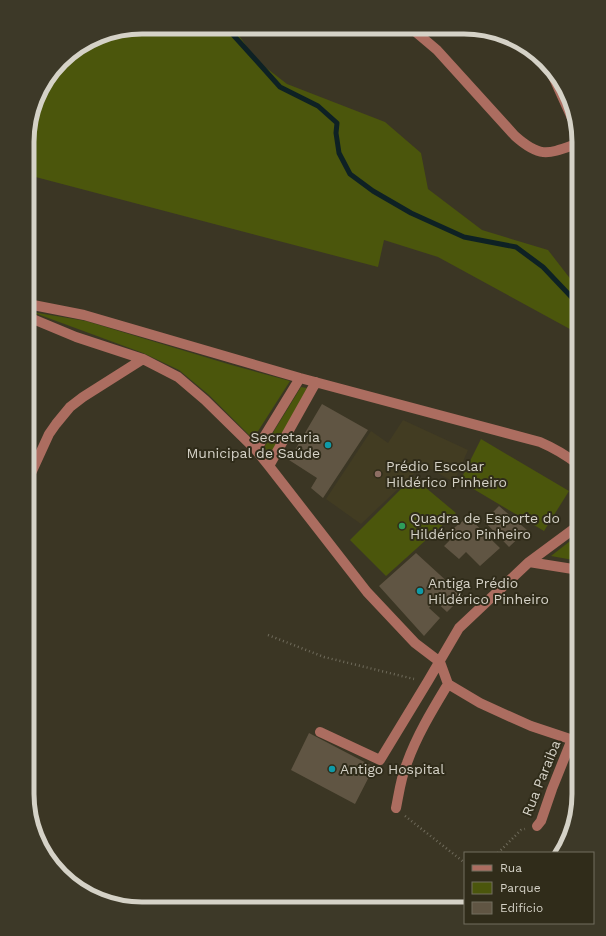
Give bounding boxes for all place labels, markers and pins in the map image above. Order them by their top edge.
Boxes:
place label: Secretaria Municipal de Saúde [186,429,320,461]
marker: Secretaria Municipal de Saúde [323,440,333,450]
place label: Prédio Escolar Hildérico Pinheiro [386,458,507,490]
marker: Prédio Escolar Hildérico Pinheiro [373,469,383,479]
place label: Quadra de Esporte do Hildérico Pinheiro [410,510,560,542]
marker: Quadra de Esporte do Hildérico Pinheiro [397,521,407,531]
place label: Antiga Prédio Hildérico Pinheiro [428,575,549,607]
marker: Antiga Prédio Hildérico Pinheiro [415,586,425,596]
place label: Antigo Hospital [340,761,445,777]
marker: Antigo Hospital [327,764,337,774]

